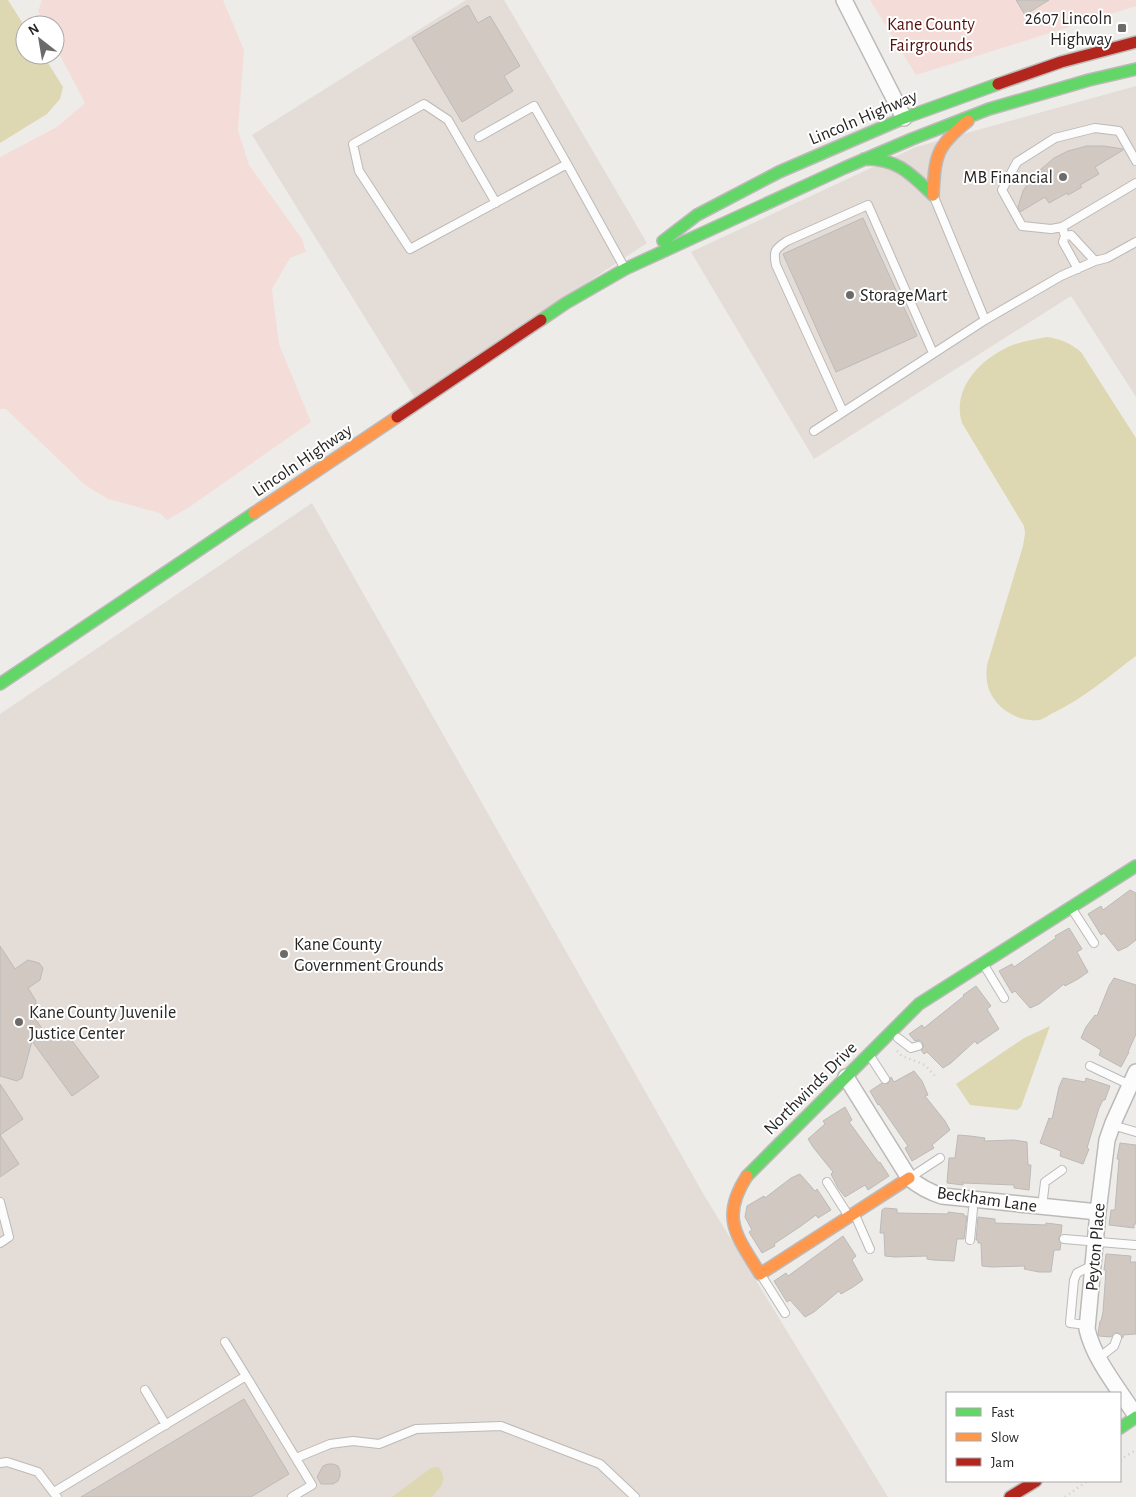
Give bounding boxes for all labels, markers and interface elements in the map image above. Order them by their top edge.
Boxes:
place label: 2607 Lincoln Highway [1025,10,1112,49]
north arrow [15,15,65,65]
park label: Kane County Fairgrounds [887,16,975,55]
text: N [26,21,42,38]
marker: 2607 Lincoln Highway [1116,22,1128,34]
street label: Lincoln Highway [807,87,920,149]
place label: MB Financial [963,169,1053,187]
marker: MB Financial [1057,171,1069,183]
place label: StorageMart [860,287,948,305]
marker: StorageMart [844,289,856,301]
street label: Lincoln Highway [250,421,356,501]
place label: Kane County Government Grounds [294,936,444,975]
marker: Kane County Government Grounds [278,948,290,960]
place label: Kane County Juvenile Justice Center [29,1004,176,1043]
marker: Kane County Juvenile Justice Center [13,1016,25,1028]
street label: Northwinds Drive [761,1039,861,1139]
street label: Beckham Lane [936,1184,1038,1216]
street label: Peyton Place [1083,1202,1109,1292]
legend [946,1392,1121,1482]
text: Fast [991,1405,1015,1420]
text: Slow [991,1430,1019,1445]
text: Jam [991,1455,1014,1470]

